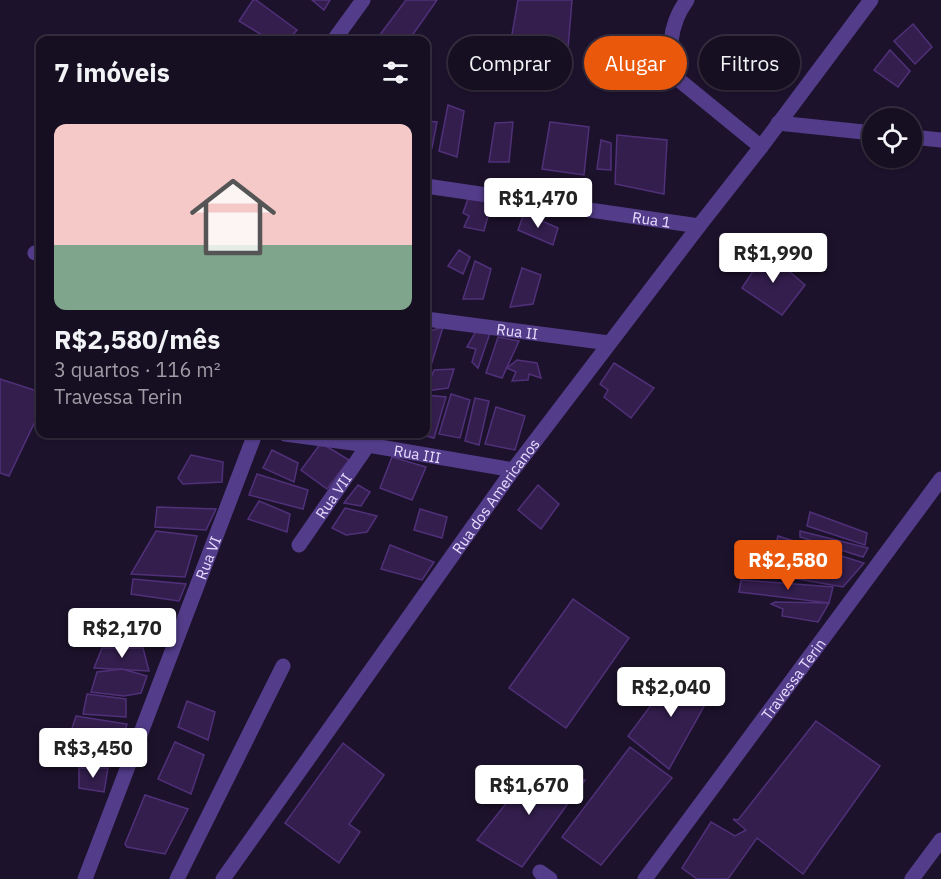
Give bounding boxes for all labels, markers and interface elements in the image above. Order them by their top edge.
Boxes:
chip: Comprar [448,36,572,90]
chip: Alugar [584,36,687,90]
chip: Filtros [699,36,800,90]
text: 7 imóveis [54,55,170,89]
icon: filters [379,56,412,89]
map controls [862,108,922,168]
button: locate [862,108,922,168]
icon: home [179,163,287,271]
pin: R$1,470 [483,178,593,229]
text: R$1,470 [498,184,578,211]
street label: Rua 1 [631,207,672,231]
pin: R$1,990 [718,233,828,284]
text: R$1,990 [733,239,813,266]
street label: Rua II [495,319,539,343]
text: R$2,580/mês [54,322,220,356]
text: 3 quartos · 116 m² [54,356,221,383]
text: Travessa Terin [54,383,183,410]
street label: Rua dos Americanos [447,434,543,557]
street label: Rua III [392,440,443,467]
street label: Rua VII [311,469,355,522]
street label: Rua VI [191,533,225,582]
pin: R$2,580 [733,540,843,591]
text: R$2,580 [748,546,828,573]
pin: R$2,170 [67,608,177,659]
text: R$2,170 [82,614,162,641]
street label: Travessa Terin [757,634,829,723]
pin: R$2,040 [616,667,726,718]
text: R$2,040 [631,673,711,700]
pin: R$3,450 [38,728,148,779]
text: R$3,450 [53,734,133,761]
pin: R$1,670 [474,765,584,816]
text: R$1,670 [489,771,569,798]

